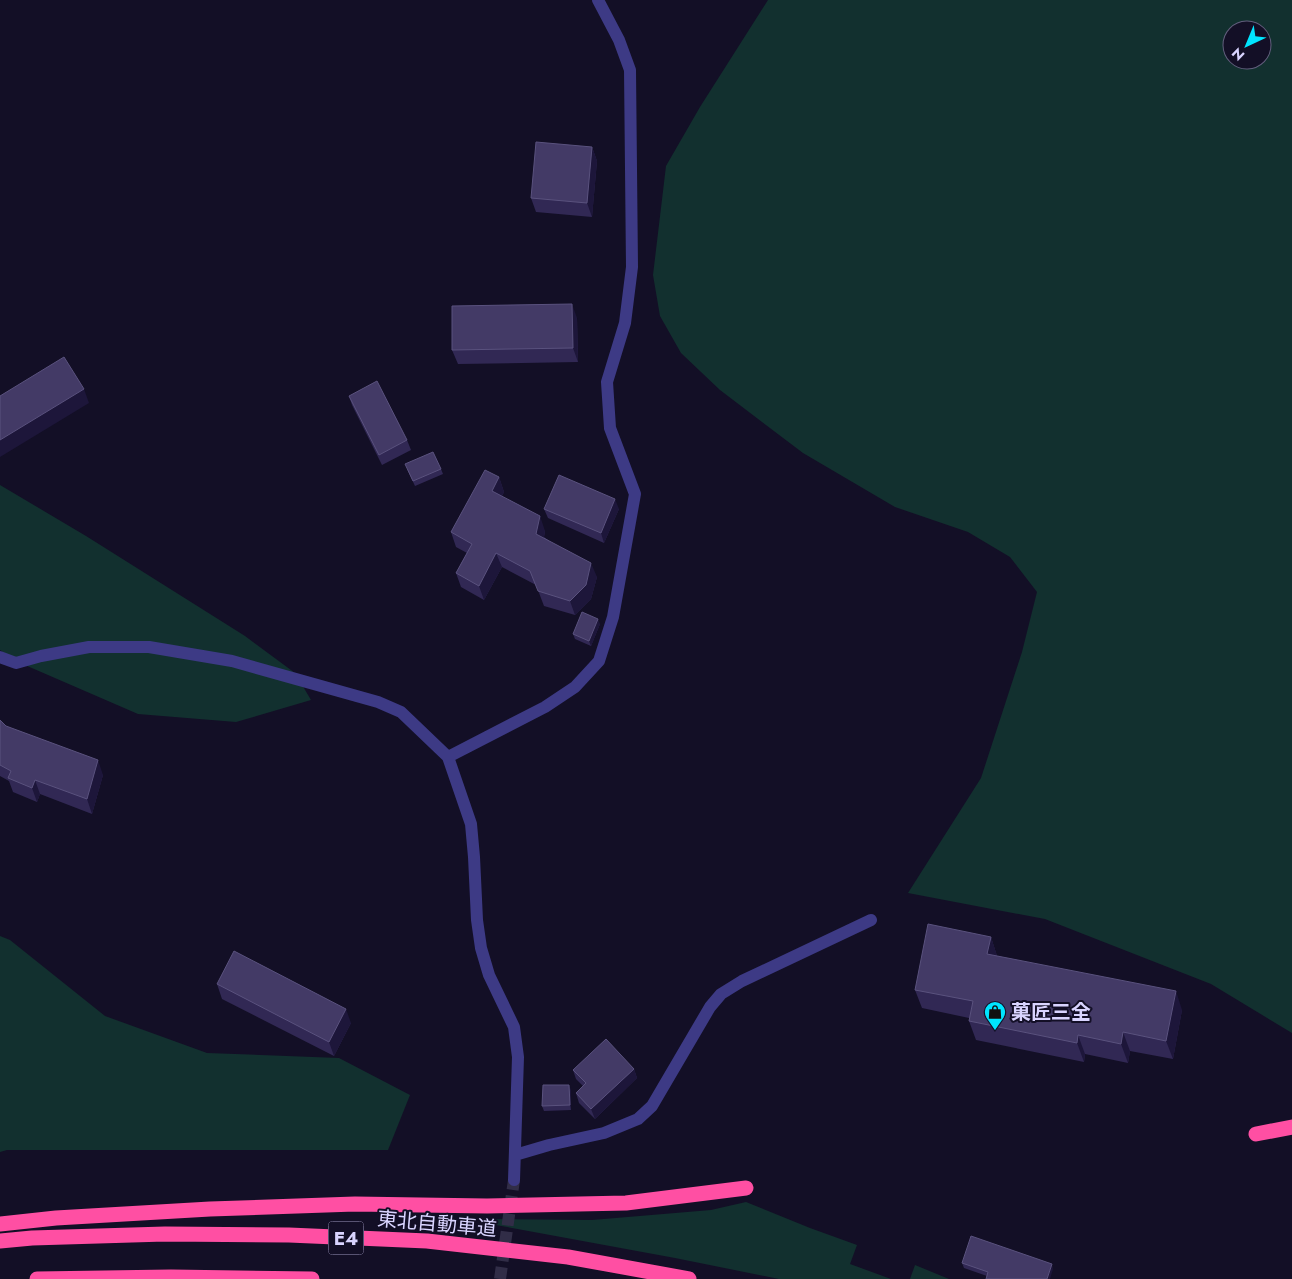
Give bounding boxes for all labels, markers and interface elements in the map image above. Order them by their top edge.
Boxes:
north arrow [1222,20,1272,70]
text: N [1227,43,1249,65]
place label: 菓匠三全 [1011,998,1091,1027]
shop icon: 菓匠三全 [983,1000,1007,1031]
street label: 東北自動車道 [376,1204,498,1244]
road number: E4 [328,1222,364,1254]

